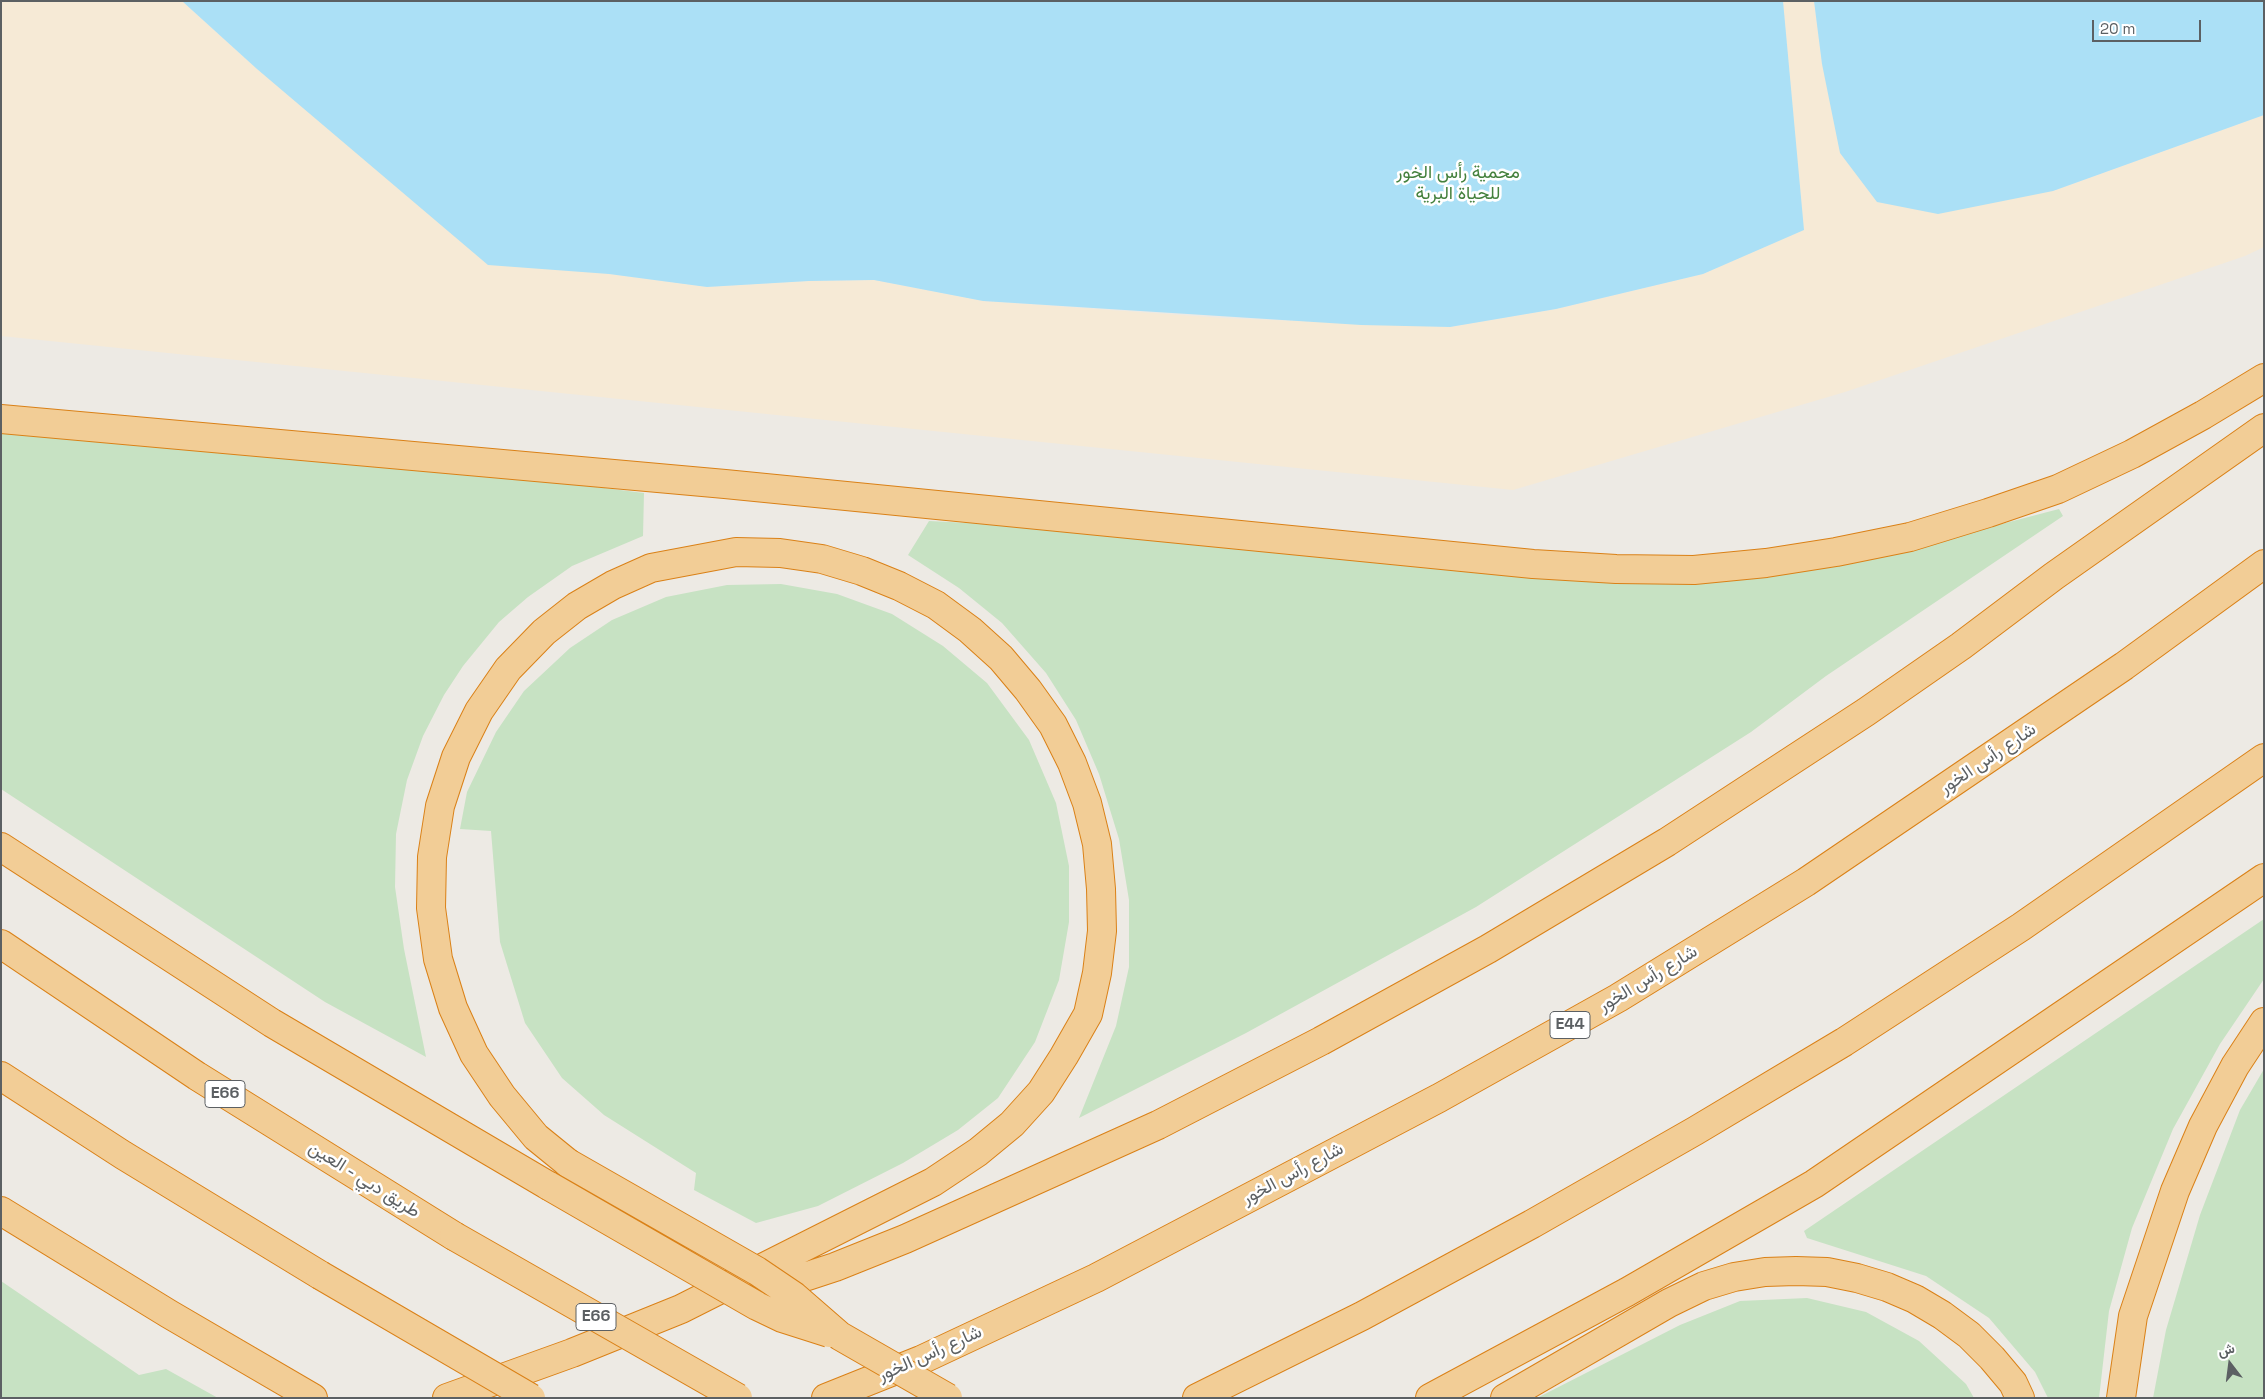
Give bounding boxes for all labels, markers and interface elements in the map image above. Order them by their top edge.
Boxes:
scale bar [2095,10,2204,42]
text: 20 m [2100,19,2135,38]
park label: محمية رأس الخور للحياة البرية [1396,162,1520,204]
street label: شارع رأس الخور [1936,719,2040,799]
street label: شارع رأس الخور [1595,941,1701,1017]
road number: E44 [1550,1012,1590,1038]
road number: E66 [205,1080,245,1108]
street label: طريق دبي - العين [304,1137,424,1223]
street label: شارع رأس الخور [1239,1138,1347,1210]
road number: E66 [576,1304,616,1330]
street label: شارع رأس الخور [875,1321,985,1387]
north arrow [2205,1339,2255,1389]
text: ش [2216,1339,2237,1360]

